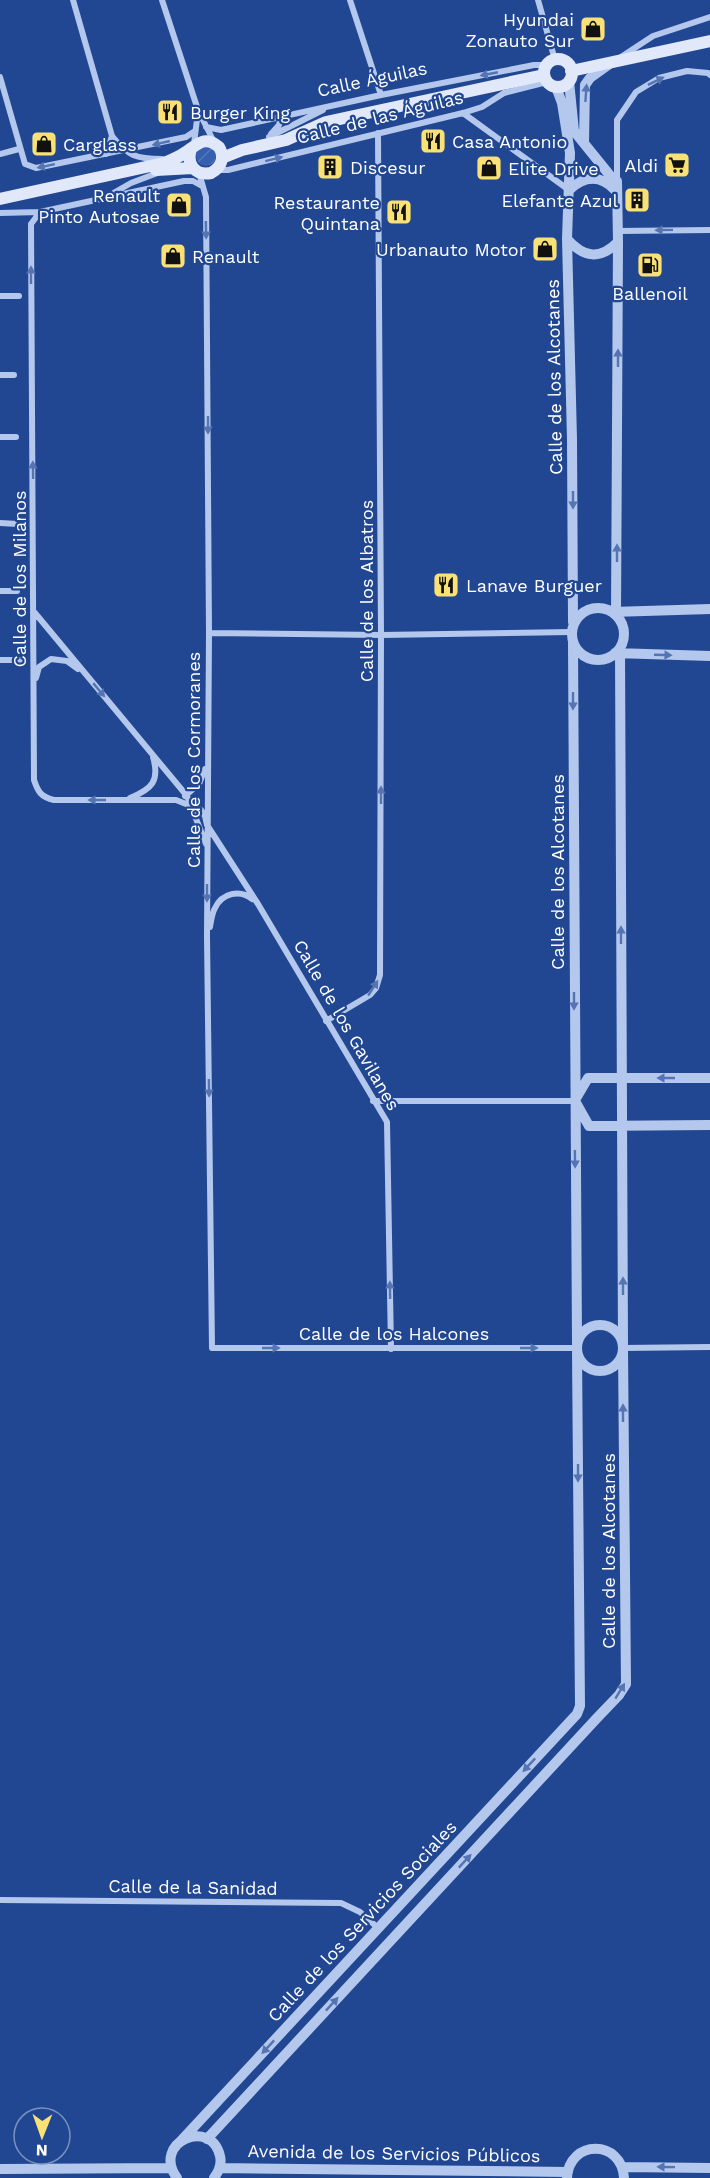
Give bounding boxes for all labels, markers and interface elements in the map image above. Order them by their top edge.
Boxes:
place label: Hyundai Zonauto Sur [465,9,574,51]
shop icon: Hyundai Zonauto Sur [578,14,608,44]
street label: Calle Águilas [315,57,429,101]
one-way arrow [479,70,498,79]
one-way arrow [647,77,665,87]
one-way arrow [581,84,590,103]
street label: Calle de las Águilas [294,86,466,148]
restaurant icon: Burger King [155,97,185,127]
place label: Burger King [190,102,291,123]
restaurant icon: Casa Antonio [418,126,448,156]
shop icon: Carglass [29,129,59,159]
place label: Casa Antonio [452,131,567,152]
place label: Carglass [63,134,137,155]
one-way arrow [151,138,170,148]
supermarket icon: Aldi [662,150,692,180]
building icon: Discesur [315,152,345,182]
shop icon: Elite Drive [474,153,504,183]
one-way arrow [265,154,283,164]
place label: Aldi [625,155,658,176]
place label: Discesur [350,157,426,178]
place label: Elite Drive [508,158,599,179]
one-way arrow [37,162,56,171]
place label: Renault Pinto Autosae [38,185,160,227]
building icon: Elefante Azul [622,185,652,215]
shop icon: Renault Pinto Autosae [164,190,194,220]
place label: Elefante Azul [502,190,618,211]
place label: Restaurante Quintana [273,192,380,234]
restaurant icon: Restaurante Quintana [384,197,414,227]
one-way arrow [201,221,211,240]
one-way arrow [654,225,673,235]
shop icon: Urbanauto Motor [530,234,560,264]
place label: Urbanauto Motor [376,239,526,260]
shop icon: Renault [158,241,188,271]
place label: Renault [192,246,260,267]
fuel station icon: Ballenoil [635,250,665,280]
one-way arrow [26,265,36,284]
street label: Calle de los Alcotanes [542,279,566,475]
place label: Ballenoil [612,283,688,304]
one-way arrow [613,348,623,367]
one-way arrow [203,416,213,435]
one-way arrow [28,460,38,479]
street label: Calle de los Milanos [9,490,30,668]
one-way arrow [568,491,578,510]
street label: Calle de los Albatros [356,500,377,682]
one-way arrow [612,543,622,562]
restaurant icon: Lanave Burguer [431,570,461,600]
place label: Lanave Burguer [466,575,602,596]
one-way arrow [653,650,672,659]
street label: Calle de los Cormoranes [183,652,204,868]
one-way arrow [92,682,105,697]
one-way arrow [568,692,578,711]
street label: Calle de los Alcotanes [547,774,568,970]
one-way arrow [376,786,386,805]
one-way arrow [87,795,106,805]
one-way arrow [202,884,212,903]
one-way arrow [616,926,626,945]
street label: Calle de los Gavilanes [290,936,404,1114]
one-way arrow [368,979,379,996]
one-way arrow [569,992,579,1011]
one-way arrow [657,1073,676,1083]
one-way arrow [204,1079,214,1098]
one-way arrow [570,1150,580,1169]
one-way arrow [618,1276,628,1295]
one-way arrow [385,1281,395,1300]
street label: Calle de los Halcones [299,1323,489,1344]
one-way arrow [261,1343,280,1353]
one-way arrow [519,1343,538,1353]
one-way arrow [618,1404,628,1423]
street label: Calle de los Alcotanes [598,1453,619,1649]
one-way arrow [573,1464,583,1483]
one-way arrow [615,1682,626,1699]
one-way arrow [522,1758,536,1773]
street label: Calle de los Servicios Sociales [263,1816,461,2026]
one-way arrow [458,1854,471,1869]
street label: Calle de la Sanidad [108,1875,278,1899]
one-way arrow [325,1997,339,2011]
one-way arrow [261,2039,275,2054]
north arrow [12,2106,72,2166]
street label: Avenida de los Servicios Públicos [248,2140,540,2166]
text: N [36,2141,48,2160]
one-way arrow [656,2162,675,2172]

